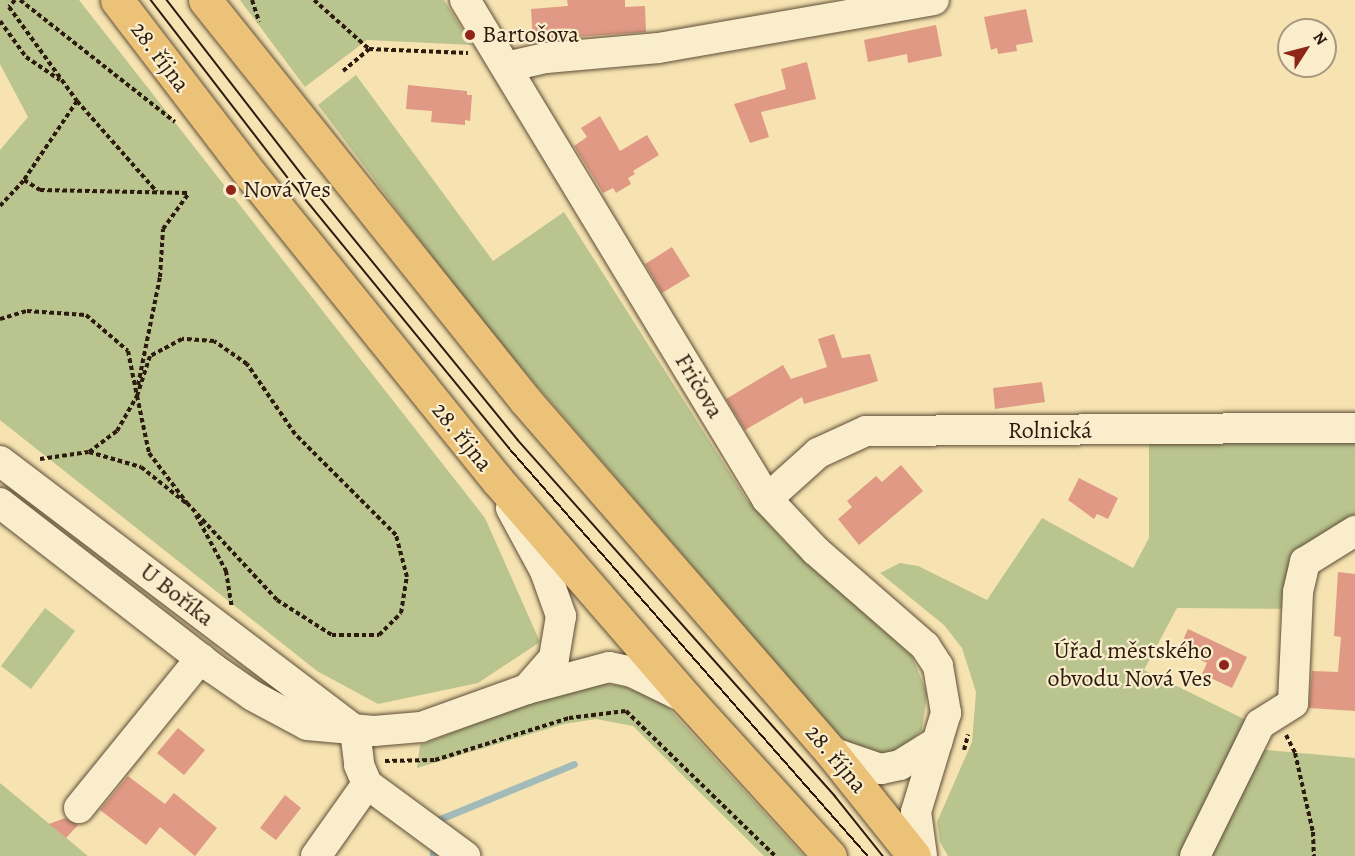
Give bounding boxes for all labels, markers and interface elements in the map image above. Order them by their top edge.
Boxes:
street label: 28. října [124,16,196,98]
north arrow [1277,18,1337,78]
place label: Bartošova [482,21,579,49]
text: N [1308,27,1332,50]
marker: Bartošova [463,28,477,42]
place label: Nová Ves [243,176,331,204]
marker: Nová Ves [224,183,238,197]
street label: Fričova [668,348,730,424]
street label: 28. října [425,396,499,478]
street label: Rolnická [1008,417,1092,445]
street label: U Boříka [134,557,220,633]
place label: Úřad městského obvodu Nová Ves [1048,637,1212,693]
marker: Úřad městského obvodu Nová Ves [1217,658,1231,672]
street label: 28. října [799,719,873,799]

